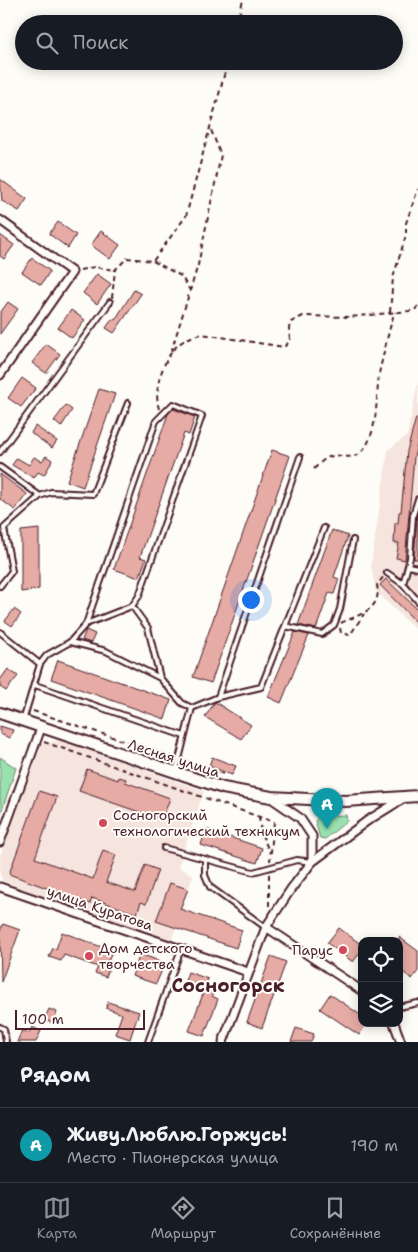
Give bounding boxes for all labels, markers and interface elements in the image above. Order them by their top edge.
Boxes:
search box [15,15,403,70]
icon: search [33,29,61,57]
text: Поиск [73,30,128,55]
your location [238,587,264,613]
street label: Лесная улица [126,735,222,781]
pin: A [311,788,343,829]
place label: Сосногорский технологический техникум [113,806,300,840]
marker: Сосногорский технологический техникум [97,817,109,829]
street label: улица Куратова [45,881,156,935]
map controls [358,937,403,1027]
button: locate [358,937,403,982]
place label: Дом детского творчества [99,939,193,973]
place label: Парус [292,941,333,959]
marker: Парус [337,944,349,956]
marker: Дом детского творчества [83,950,95,962]
district label: Сосногорск [171,973,285,998]
button: layers [358,982,403,1027]
scale bar [15,1007,145,1030]
text: 100 m [22,1010,64,1028]
text: Рядом [20,1061,90,1089]
text: Живу.Люблю.Горжусь! [67,1122,287,1147]
text: A [30,1135,42,1156]
text: 190 m [351,1135,398,1156]
text: Место · Пионерская улица [67,1147,278,1168]
tab: Карта [37,1194,77,1242]
tab: Маршрут [151,1194,216,1242]
tab: Сохранённые [290,1194,381,1242]

